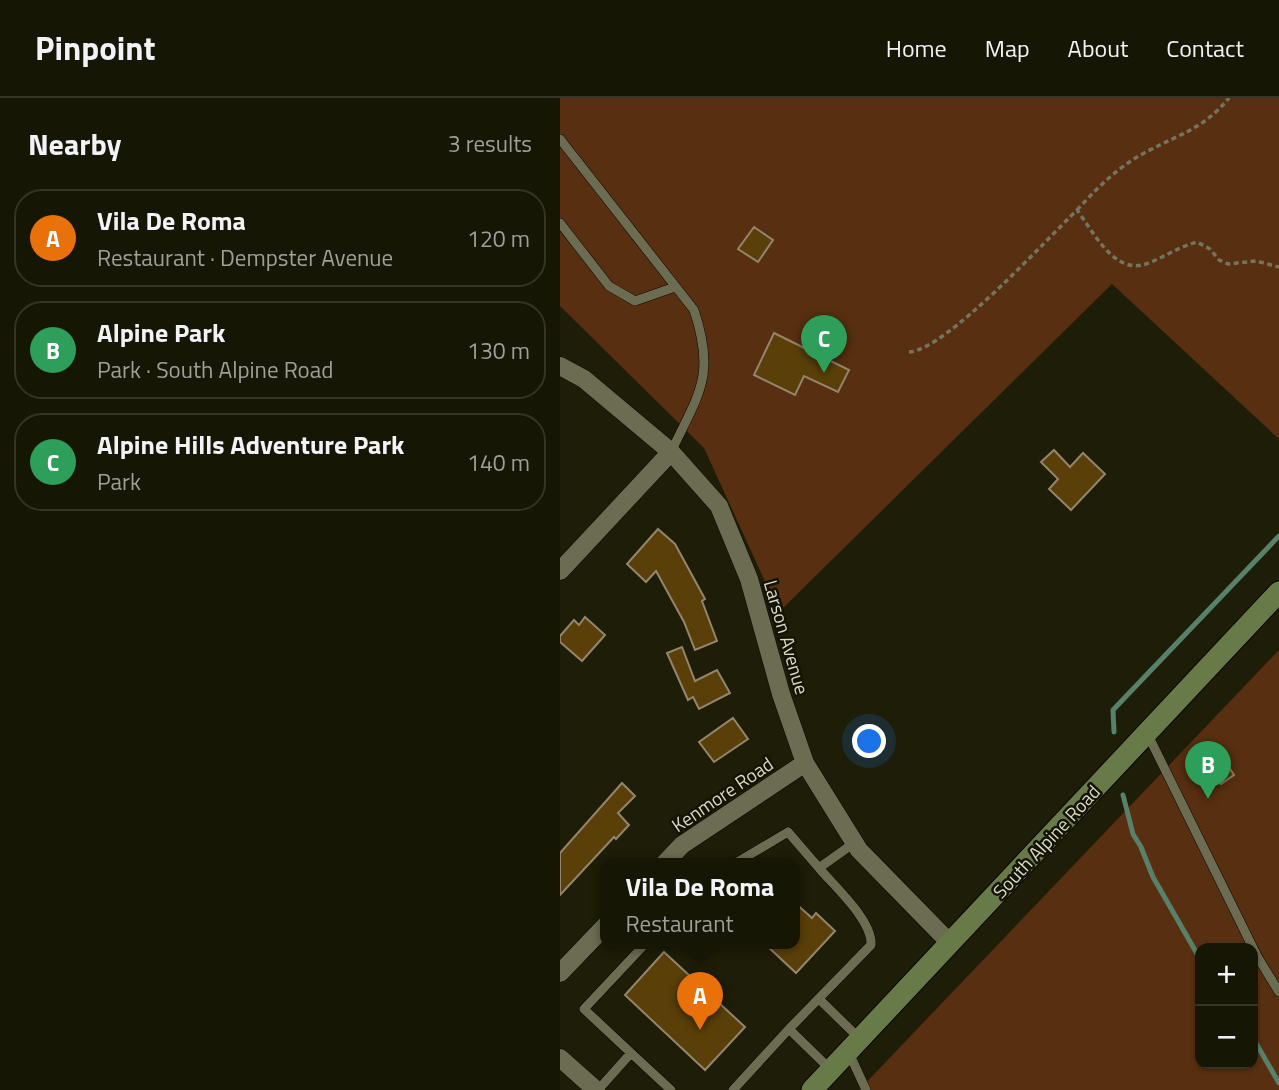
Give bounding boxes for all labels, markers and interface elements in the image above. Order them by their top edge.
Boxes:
text: Pinpoint [35,23,155,73]
text: Home [886,30,947,66]
text: Map [985,30,1030,66]
text: About [1068,30,1128,66]
text: Contact [1166,30,1244,66]
text: Nearby [28,121,121,167]
text: 3 results [448,126,532,161]
text: Vila De Roma [97,201,246,240]
text: A [46,221,60,256]
text: 120 m [467,221,530,256]
text: Restaurant · Dempster Avenue [97,240,393,275]
text: Alpine Park [97,313,225,352]
pin: C [801,315,847,373]
text: B [46,333,60,368]
text: 130 m [467,333,530,368]
text: Park · South Alpine Road [97,352,333,387]
text: Alpine Hills Adventure Park [97,425,404,464]
text: C [47,445,59,480]
text: 140 m [467,445,530,480]
text: Park [97,464,141,499]
street label: Larson Avenue [757,576,817,698]
your location [852,724,886,758]
pin: B [1185,741,1231,799]
street label: Kenmore Road [665,749,779,839]
street label: South Alpine Road [985,778,1107,904]
popup [600,858,800,949]
text: Vila De Roma [626,867,774,906]
text: Restaurant [626,906,734,941]
map controls [1195,943,1258,1069]
button: + [1195,943,1258,1006]
pin: A [677,972,723,1030]
button: − [1195,1006,1258,1069]

